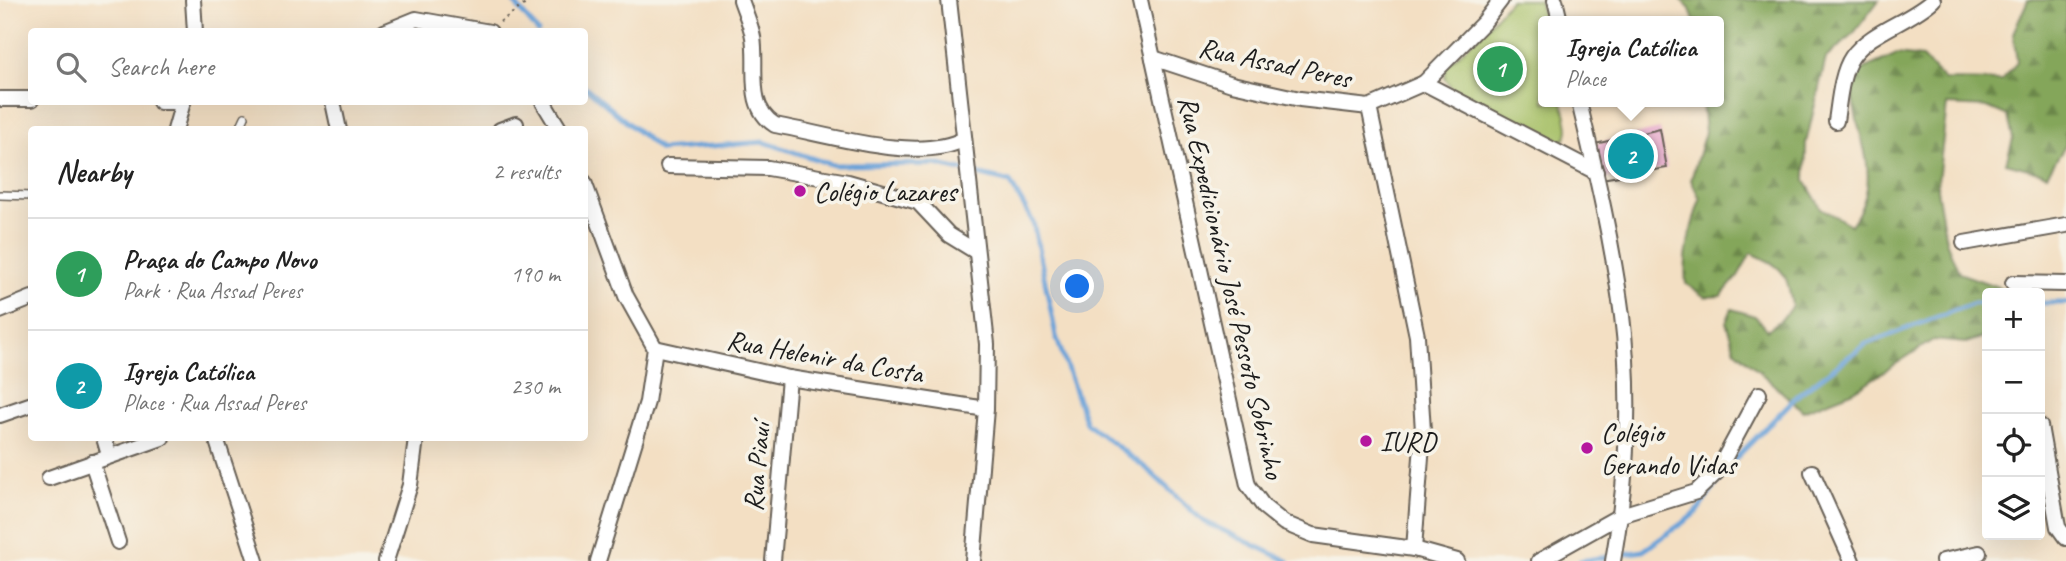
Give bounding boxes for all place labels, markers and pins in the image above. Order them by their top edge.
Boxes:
pin: 1 [1477,43,1523,95]
pin: 2 [1608,130,1654,182]
place label: Colégio Lazares [814,174,959,209]
marker: Colégio Lazares [792,183,808,199]
place label: Colégio Gerando Vidas [1601,415,1738,482]
place label: IURD [1380,424,1438,459]
marker: IURD [1358,433,1374,449]
marker: Colégio Gerando Vidas [1579,440,1595,456]

